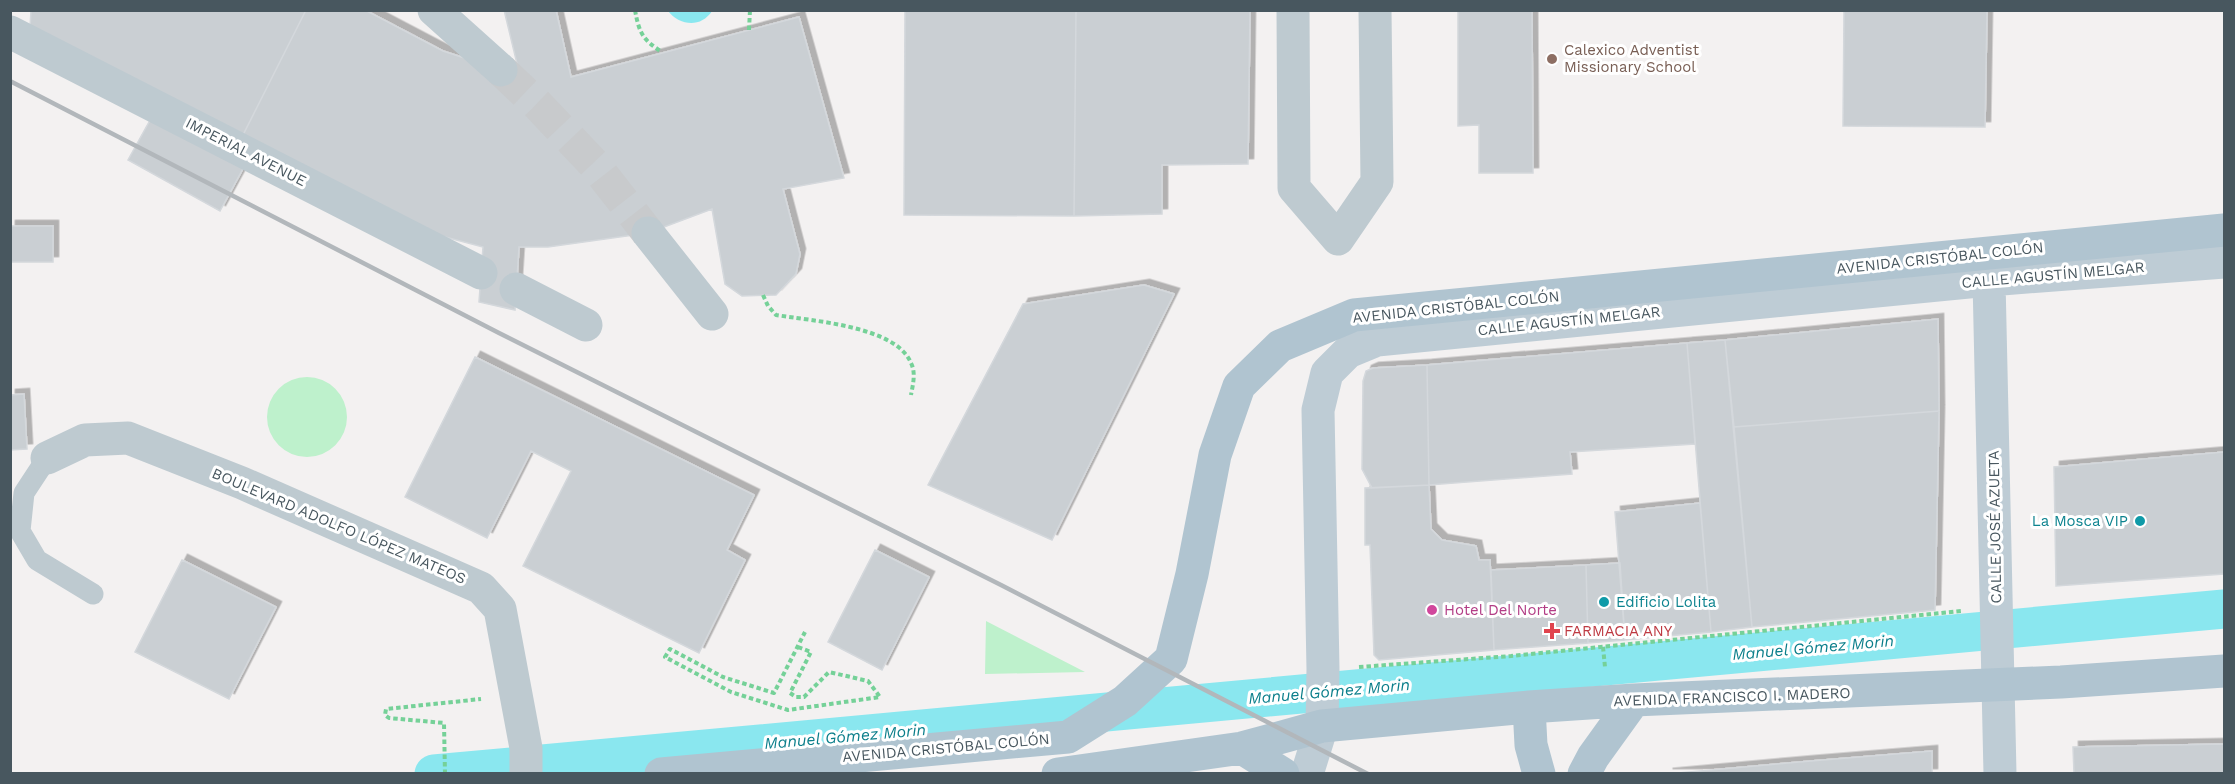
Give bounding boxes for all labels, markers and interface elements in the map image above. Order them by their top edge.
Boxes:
place label: Calexico Adventist Missionary School [1564,41,1700,76]
marker: Calexico Adventist Missionary School [1545,52,1559,66]
street label: IMPERIAL AVENUE [183,114,309,190]
street label: AVENIDA CRISTÓBAL COLÓN [1835,237,2044,278]
street label: CALLE AGUSTÍN MELGAR [1961,258,2145,292]
street label: AVENIDA CRISTÓBAL COLÓN [1351,286,1560,327]
street label: CALLE AGUSTÍN MELGAR [1477,302,1661,340]
street label: CALLE JOSÉ AZUETA [1985,450,2005,604]
street label: BOULEVARD ADOLFO LÓPEZ MATEOS [209,463,469,588]
place label: La Mosca VIP [2032,512,2128,530]
marker: La Mosca VIP [2133,514,2147,528]
place label: Edificio Lolita [1616,593,1717,611]
marker: Edificio Lolita [1597,595,1611,609]
place label: Hotel Del Norte [1444,601,1557,619]
marker: Hotel Del Norte [1425,603,1439,617]
place label: FARMACIA ANY [1564,622,1673,640]
marker: FARMACIA ANY [1545,624,1559,638]
water label: Manuel Gómez Morin [1731,631,1895,664]
water label: Manuel Gómez Morin [1247,675,1411,708]
street label: AVENIDA FRANCISCO I. MADERO [1613,684,1851,710]
water label: Manuel Gómez Morin [763,720,927,753]
street label: AVENIDA CRISTÓBAL COLÓN [841,729,1050,766]

